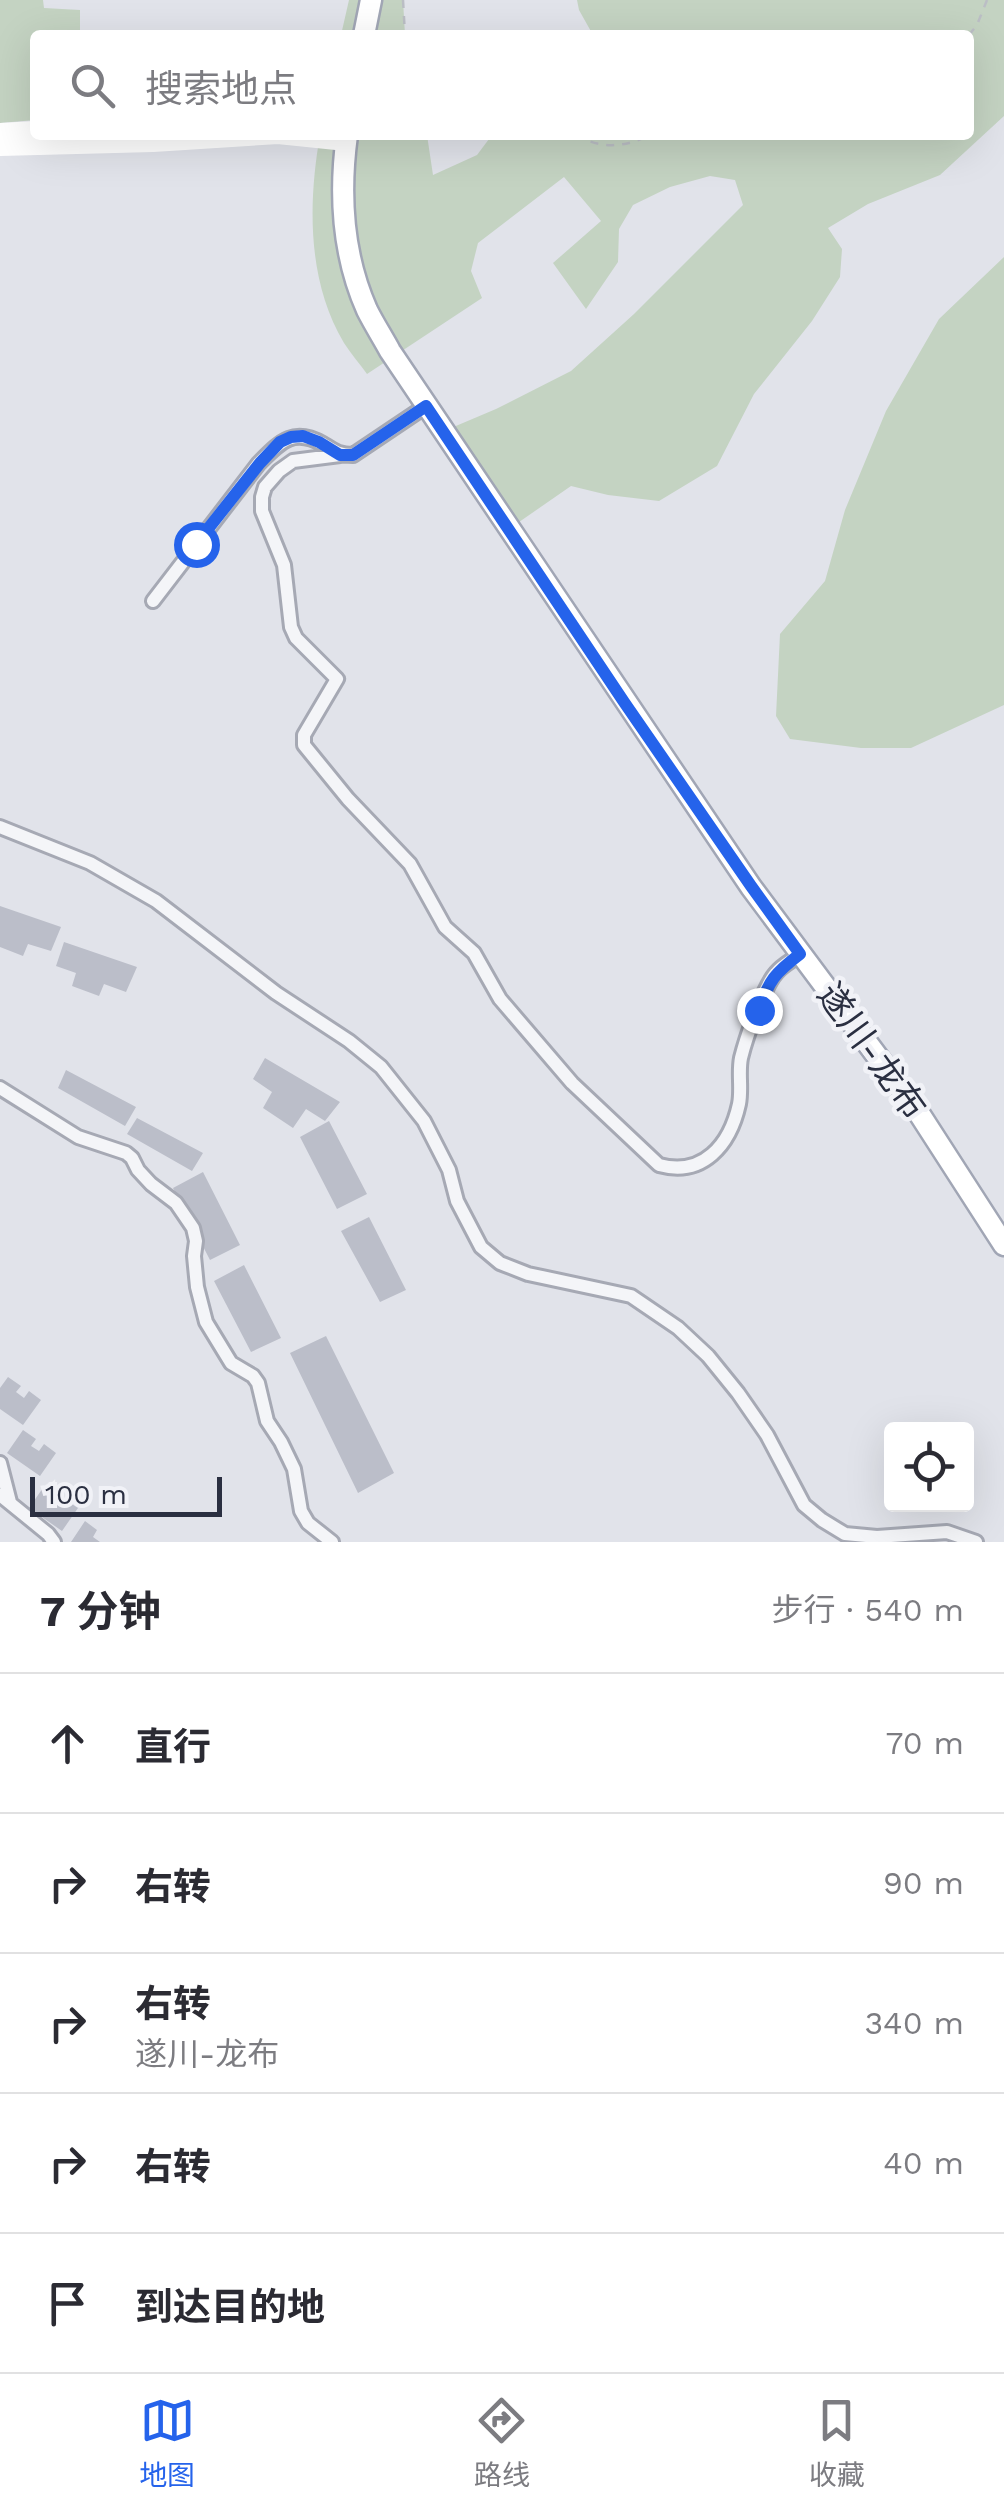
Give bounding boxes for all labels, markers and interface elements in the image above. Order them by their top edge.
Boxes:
search box [30,30,974,140]
icon: search [65,58,120,113]
text: 搜索地点 [145,67,297,111]
route start [174,522,220,568]
street label: 遂川-龙布 [809,975,935,1127]
route end [737,988,783,1034]
map controls [884,1422,974,1512]
button: locate [884,1422,974,1512]
scale bar [30,1472,222,1516]
text: 100 m [45,1478,127,1511]
text: 7 分钟 [40,1587,161,1636]
text: 步行 · 540 m [771,1591,964,1629]
icon: ahead [40,1716,95,1771]
text: 70 m [885,1724,964,1762]
text: 直行 [135,1725,211,1769]
icon: right [40,1856,95,1911]
text: 90 m [883,1864,964,1902]
text: 右转 [135,1865,211,1909]
text: 右转 [135,1982,211,2026]
icon: right [40,1996,95,2051]
text: 340 m [864,2004,964,2042]
text: 遂川-龙布 [135,2035,279,2073]
icon: right [40,2136,95,2191]
text: 40 m [883,2144,964,2182]
text: 右转 [135,2145,211,2189]
icon: arrive [40,2276,95,2331]
text: 到达目的地 [135,2285,325,2329]
tab: 地图 [139,2393,195,2493]
tab: 路线 [474,2393,530,2493]
tab: 收藏 [809,2393,865,2493]

